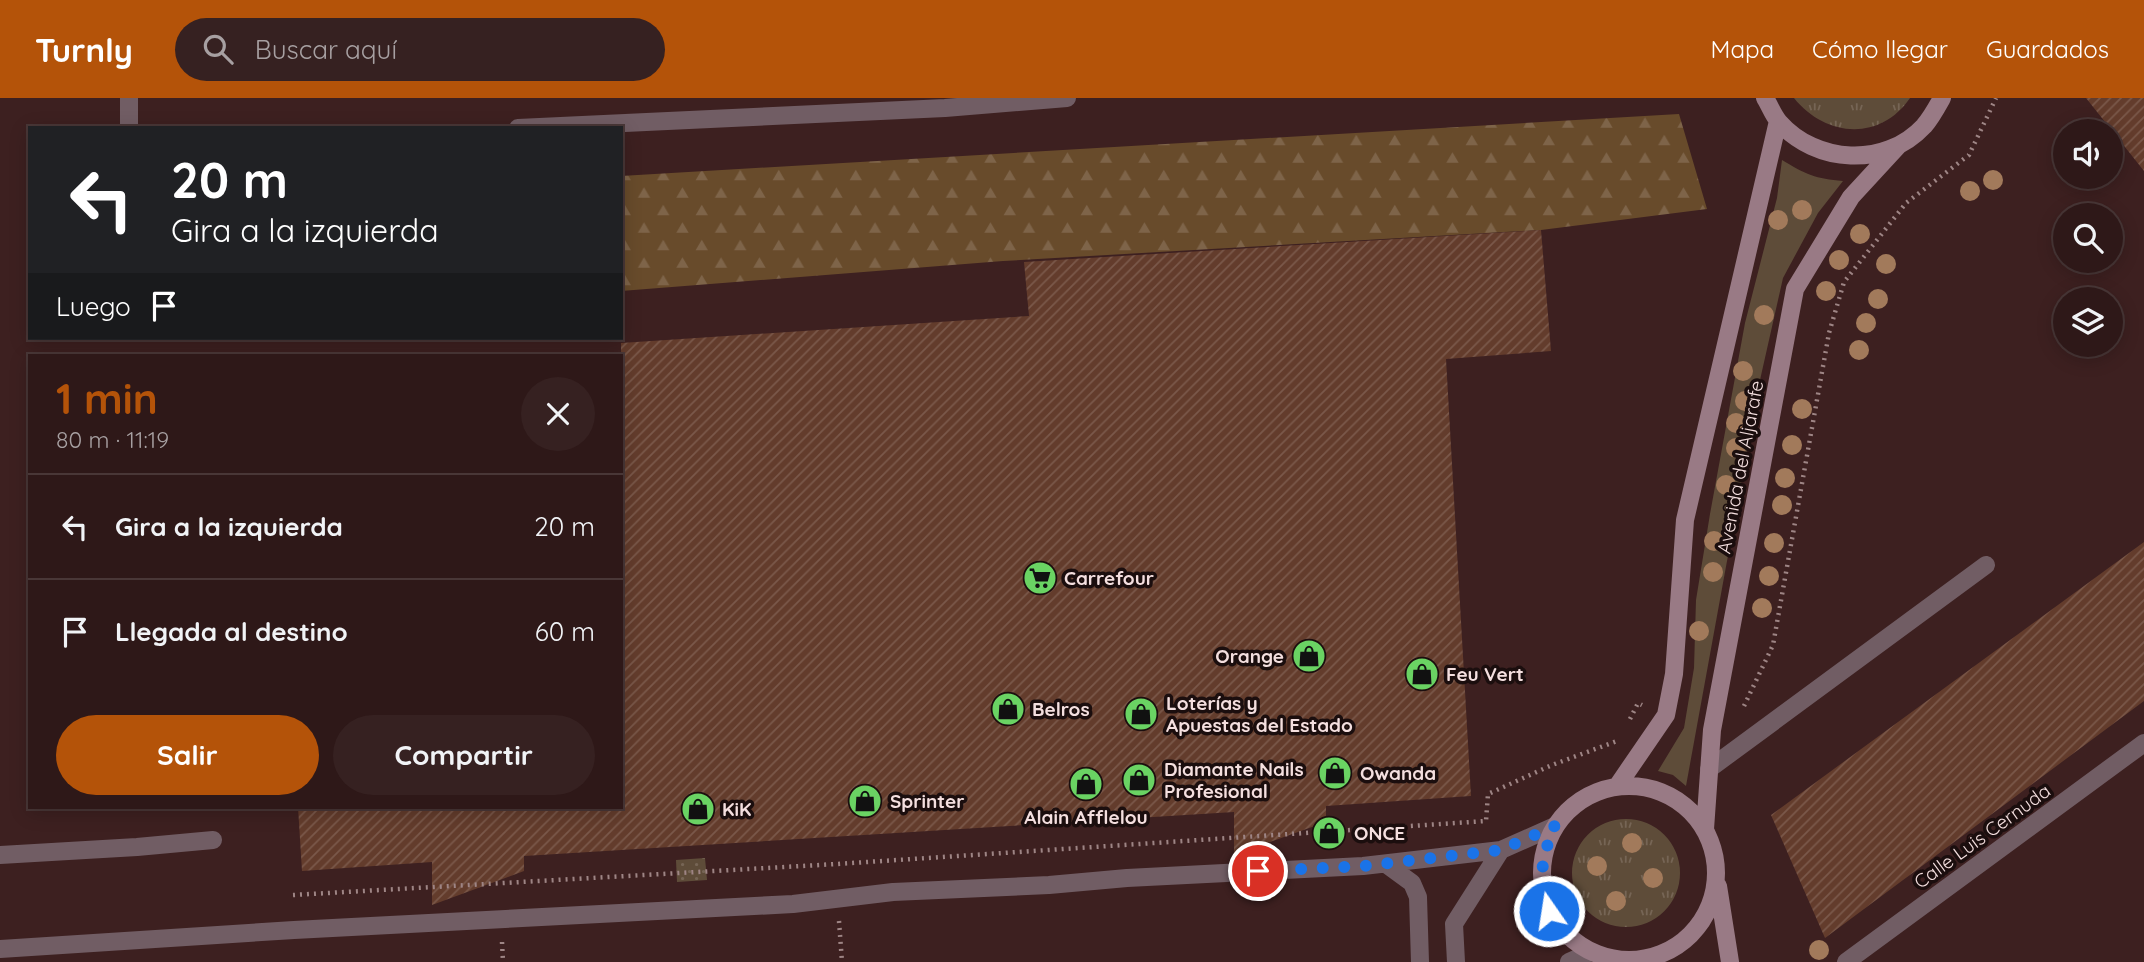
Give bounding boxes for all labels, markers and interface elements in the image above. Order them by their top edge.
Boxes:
search box [175,18,665,81]
text: Turnly [35,29,133,70]
icon: search [199,30,237,68]
text: Buscar aquí [255,33,397,66]
text: Mapa [1711,34,1774,64]
text: Cómo llegar [1812,34,1948,64]
text: Guardados [1986,34,2109,64]
map controls [2053,119,2123,357]
button: sound [2053,119,2123,189]
text: 20 m [171,149,288,210]
icon: left [56,154,147,245]
button: search [2053,203,2123,273]
text: Gira a la izquierda [171,210,439,250]
icon: arrive [145,287,183,325]
button: layers [2053,287,2123,357]
text: Luego [56,290,131,323]
text: 1 min [56,372,158,425]
button: close [521,377,595,451]
street label: Avenida del Aljarafe [1711,378,1769,556]
text: 80 m · 11:19 [56,425,169,454]
icon: left [56,508,94,546]
text: Gira a la izquierda [115,510,343,543]
text: 20 m [534,510,595,543]
supermarket icon: Carrefour [1021,559,1059,597]
place label: Carrefour [1064,566,1154,590]
icon: arrive [56,613,94,651]
text: Llegada al destino [115,615,348,648]
text: 60 m [535,615,595,648]
shop icon: Orange [1290,637,1328,675]
place label: Orange [1215,644,1284,668]
shop icon: Feu Vert [1403,655,1441,693]
place label: Feu Vert [1446,662,1524,686]
shop icon: Belros [989,690,1027,728]
place label: Loterías y Apuestas del Estado [1166,691,1353,737]
shop icon: Loterías y Apuestas del Estado [1122,695,1160,733]
place label: Belros [1032,697,1090,721]
button: Salir [56,715,319,795]
button: Compartir [333,715,595,795]
shop icon: Owanda [1316,754,1354,792]
place label: Diamante Nails Profesional [1164,757,1304,803]
shop icon: Diamante Nails Profesional [1120,761,1158,799]
place label: Owanda [1360,761,1436,785]
shop icon: Alain Afflelou [1067,765,1105,803]
street label: Calle Luis Cernuda [1909,778,2055,894]
shop icon: Sprinter [846,782,884,820]
place label: Sprinter [890,789,964,813]
shop icon: KiK [679,790,717,828]
place label: KiK [722,797,751,821]
place label: Alain Afflelou [1024,805,1148,829]
shop icon: ONCE [1310,814,1348,852]
place label: ONCE [1354,821,1405,845]
pin [1228,841,1288,901]
icon: arrive [1239,852,1277,890]
position arrow [1512,874,1586,948]

